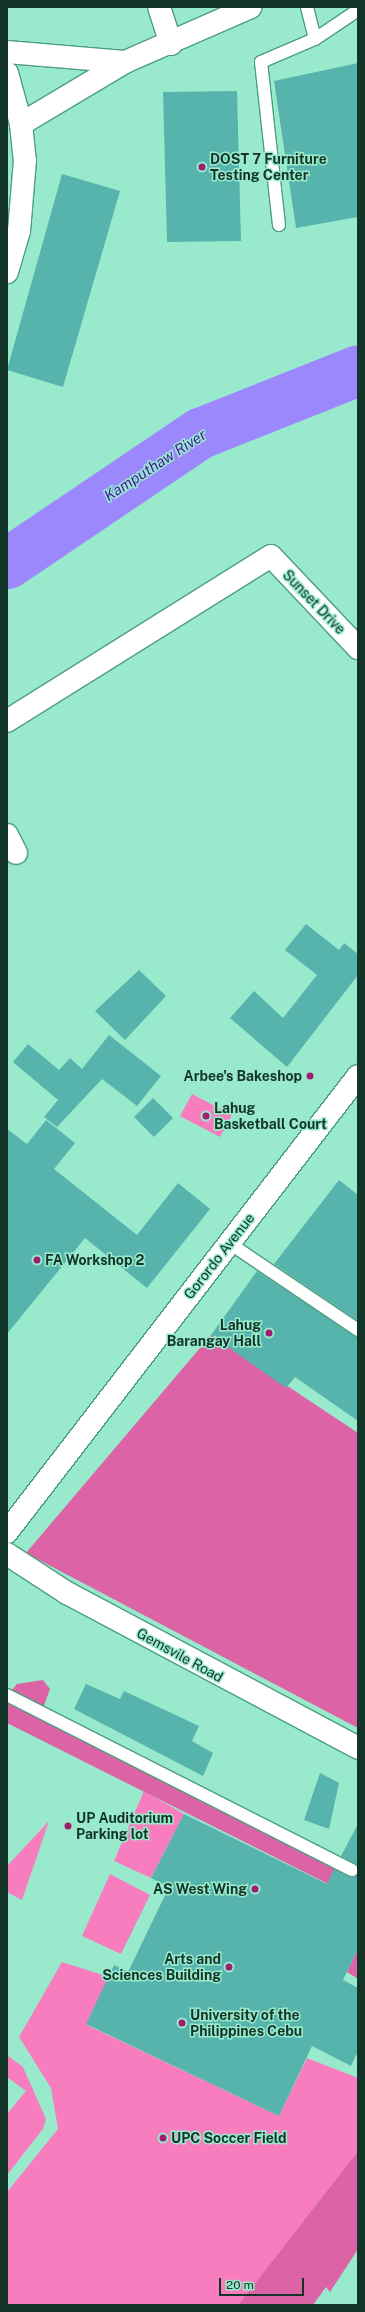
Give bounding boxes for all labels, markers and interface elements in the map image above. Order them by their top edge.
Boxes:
place label: DOST 7 Furniture Testing Center [210,151,327,184]
marker: DOST 7 Furniture Testing Center [197,162,207,172]
water label: Kamputhaw River [101,425,209,505]
street label: Sunset Drive [279,566,349,638]
place label: Arbee's Bakeshop [183,1068,302,1084]
marker: Arbee's Bakeshop [305,1071,315,1081]
place label: Lahug Basketball Court [214,1100,327,1132]
marker: Lahug Basketball Court [201,1111,211,1121]
street label: Gorordo Avenue [180,1210,258,1302]
place label: FA Workshop 2 [45,1252,145,1268]
marker: FA Workshop 2 [32,1255,42,1265]
place label: Lahug Barangay Hall [167,1317,261,1350]
marker: Lahug Barangay Hall [264,1328,274,1338]
street label: Gemsvile Road [134,1624,226,1686]
place label: UP Auditorium Parking lot [76,1810,173,1842]
marker: UP Auditorium Parking lot [63,1821,73,1831]
place label: AS West Wing [153,1881,247,1897]
marker: AS West Wing [250,1884,260,1894]
place label: Arts and Sciences Building [102,1951,221,1984]
marker: Arts and Sciences Building [224,1962,234,1972]
place label: University of the Philippines Cebu [190,2007,302,2040]
marker: University of the Philippines Cebu [177,2018,187,2028]
place label: UPC Soccer Field [171,2130,287,2146]
marker: UPC Soccer Field [158,2133,168,2143]
scale bar [221,2270,306,2296]
text: 20 m [226,2278,254,2292]

